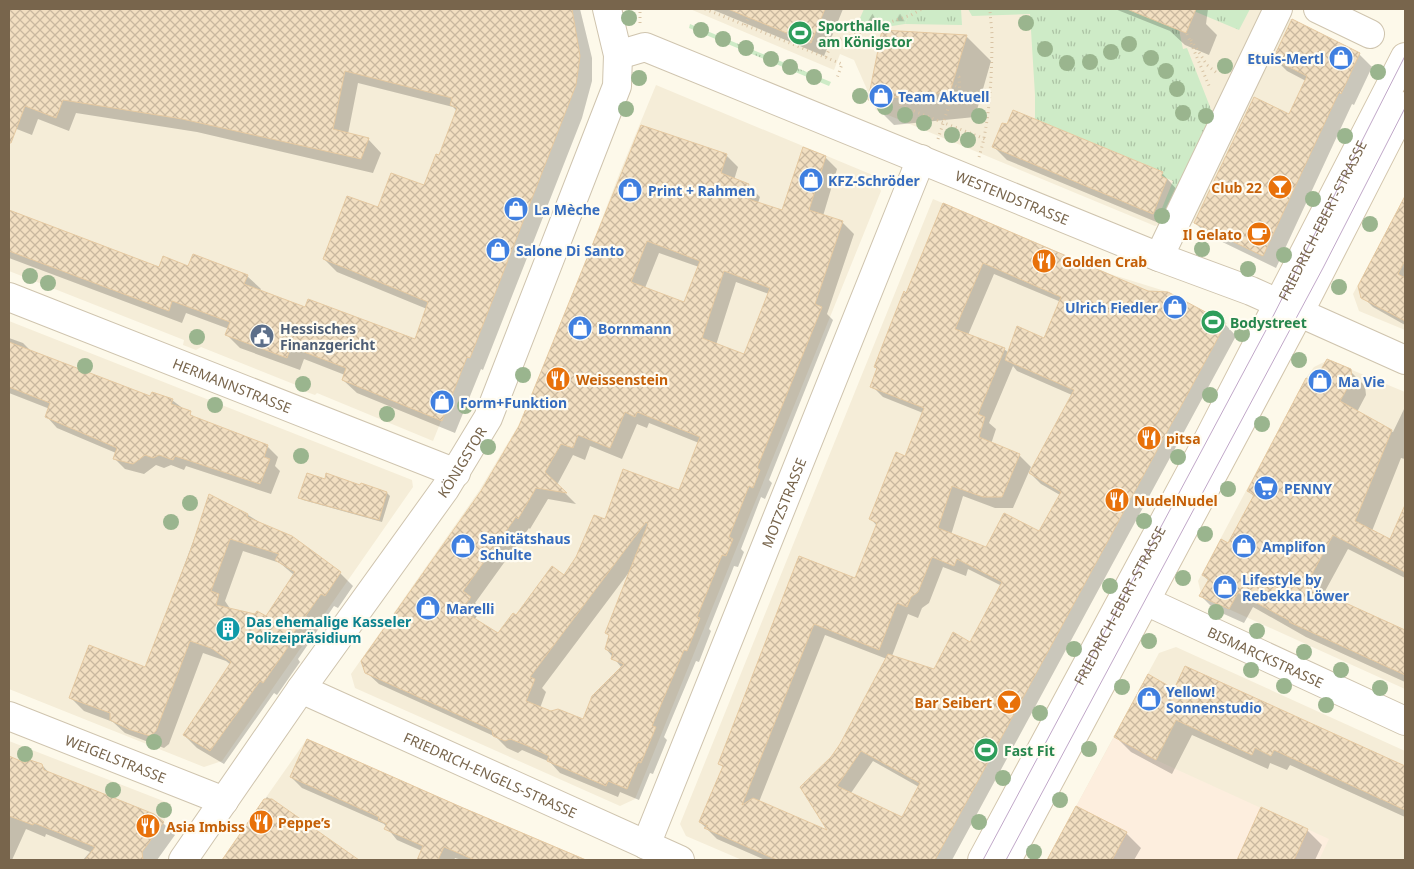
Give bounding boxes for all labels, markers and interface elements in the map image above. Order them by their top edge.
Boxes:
place label: Sporthalle am Königstor [818,16,913,51]
sports icon: Sporthalle am Königstor [787,20,813,46]
shop icon: Etuis-Mertl [1328,45,1354,71]
place label: Etuis-Mertl [1247,49,1324,68]
shop icon: Team Aktuell [868,83,894,109]
place label: Team Aktuell [898,87,989,106]
street label: FRIEDRICH-EBERT-STRASSE [1273,137,1370,304]
street label: WESTENDSTRASSE [953,165,1072,229]
shop icon: KFZ-Schröder [798,167,824,193]
place label: KFZ-Schröder [828,171,921,190]
bar icon: Club 22 [1267,174,1293,200]
shop icon: Print + Rahmen [617,177,643,203]
place label: Club 22 [1211,178,1262,197]
place label: Print + Rahmen [648,181,755,200]
shop icon: La Mèche [503,196,529,222]
place label: La Mèche [534,200,600,219]
cafe icon: Il Gelato [1246,221,1272,247]
place label: Il Gelato [1183,225,1242,244]
shop icon: Salone Di Santo [485,237,511,263]
place label: Salone Di Santo [516,241,624,260]
restaurant icon: Golden Crab [1031,248,1057,274]
place label: Golden Crab [1062,252,1147,271]
shop icon: Ulrich Fiedler [1162,294,1188,320]
place label: Ulrich Fiedler [1065,298,1159,317]
sports icon: Bodystreet [1200,309,1226,335]
place label: Bodystreet [1230,313,1307,332]
shop icon: Bornmann [567,315,593,341]
place label: Hessisches Finanzgericht [280,319,375,354]
place label: Bornmann [598,319,672,338]
public building icon: Hessisches Finanzgericht [249,323,275,349]
street label: HERMANNSTRASSE [170,353,294,417]
restaurant icon: Weissenstein [545,366,571,392]
shop icon: Ma Vie [1307,368,1333,394]
place label: Weissenstein [576,370,668,389]
place label: Ma Vie [1338,372,1385,391]
shop icon: Form+Funktion [429,389,455,415]
place label: Form+Funktion [460,393,567,412]
street label: KÖNIGSTOR [433,423,490,501]
restaurant icon: pitsa [1136,425,1162,451]
place label: pitsa [1166,429,1201,448]
street label: MOTZSTRASSE [757,455,810,550]
supermarket icon: PENNY [1253,475,1279,501]
place label: PENNY [1284,479,1332,498]
restaurant icon: NudelNudel [1104,487,1130,513]
place label: NudelNudel [1134,491,1218,510]
street label: FRIEDRICH-EBERT-STRASSE [1069,522,1169,688]
place label: Sanitätshaus Schulte [480,529,571,564]
shop icon: Sanitätshaus Schulte [450,533,476,559]
shop icon: Amplifon [1231,533,1257,559]
place label: Amplifon [1262,537,1326,556]
place label: Lifestyle by Rebekka Löwer [1242,570,1350,605]
shop icon: Lifestyle by Rebekka Löwer [1212,574,1238,600]
shop icon: Marelli [415,595,441,621]
place label: Marelli [446,599,494,618]
place label: Das ehemalige Kasseler Polizeipräsidium [246,612,412,647]
building icon: Das ehemalige Kasseler Polizeipräsidium [215,616,241,642]
street label: BISMARCKSTRASSE [1205,622,1327,692]
place label: Yellow! Sonnenstudio [1166,682,1262,717]
shop icon: Yellow! Sonnenstudio [1136,686,1162,712]
bar icon: Bar Seibert [996,689,1022,715]
place label: Bar Seibert [915,693,992,712]
street label: FRIEDRICH-ENGELS-STRASSE [401,727,580,822]
street label: WEIGELSTRASSE [63,730,169,787]
sports icon: Fast Fit [973,737,999,763]
place label: Fast Fit [1004,741,1055,760]
restaurant icon: Peppe’s [248,809,274,835]
restaurant icon: Asia Imbiss [135,813,161,839]
place label: Peppe’s [278,813,331,832]
place label: Asia Imbiss [166,817,245,836]

